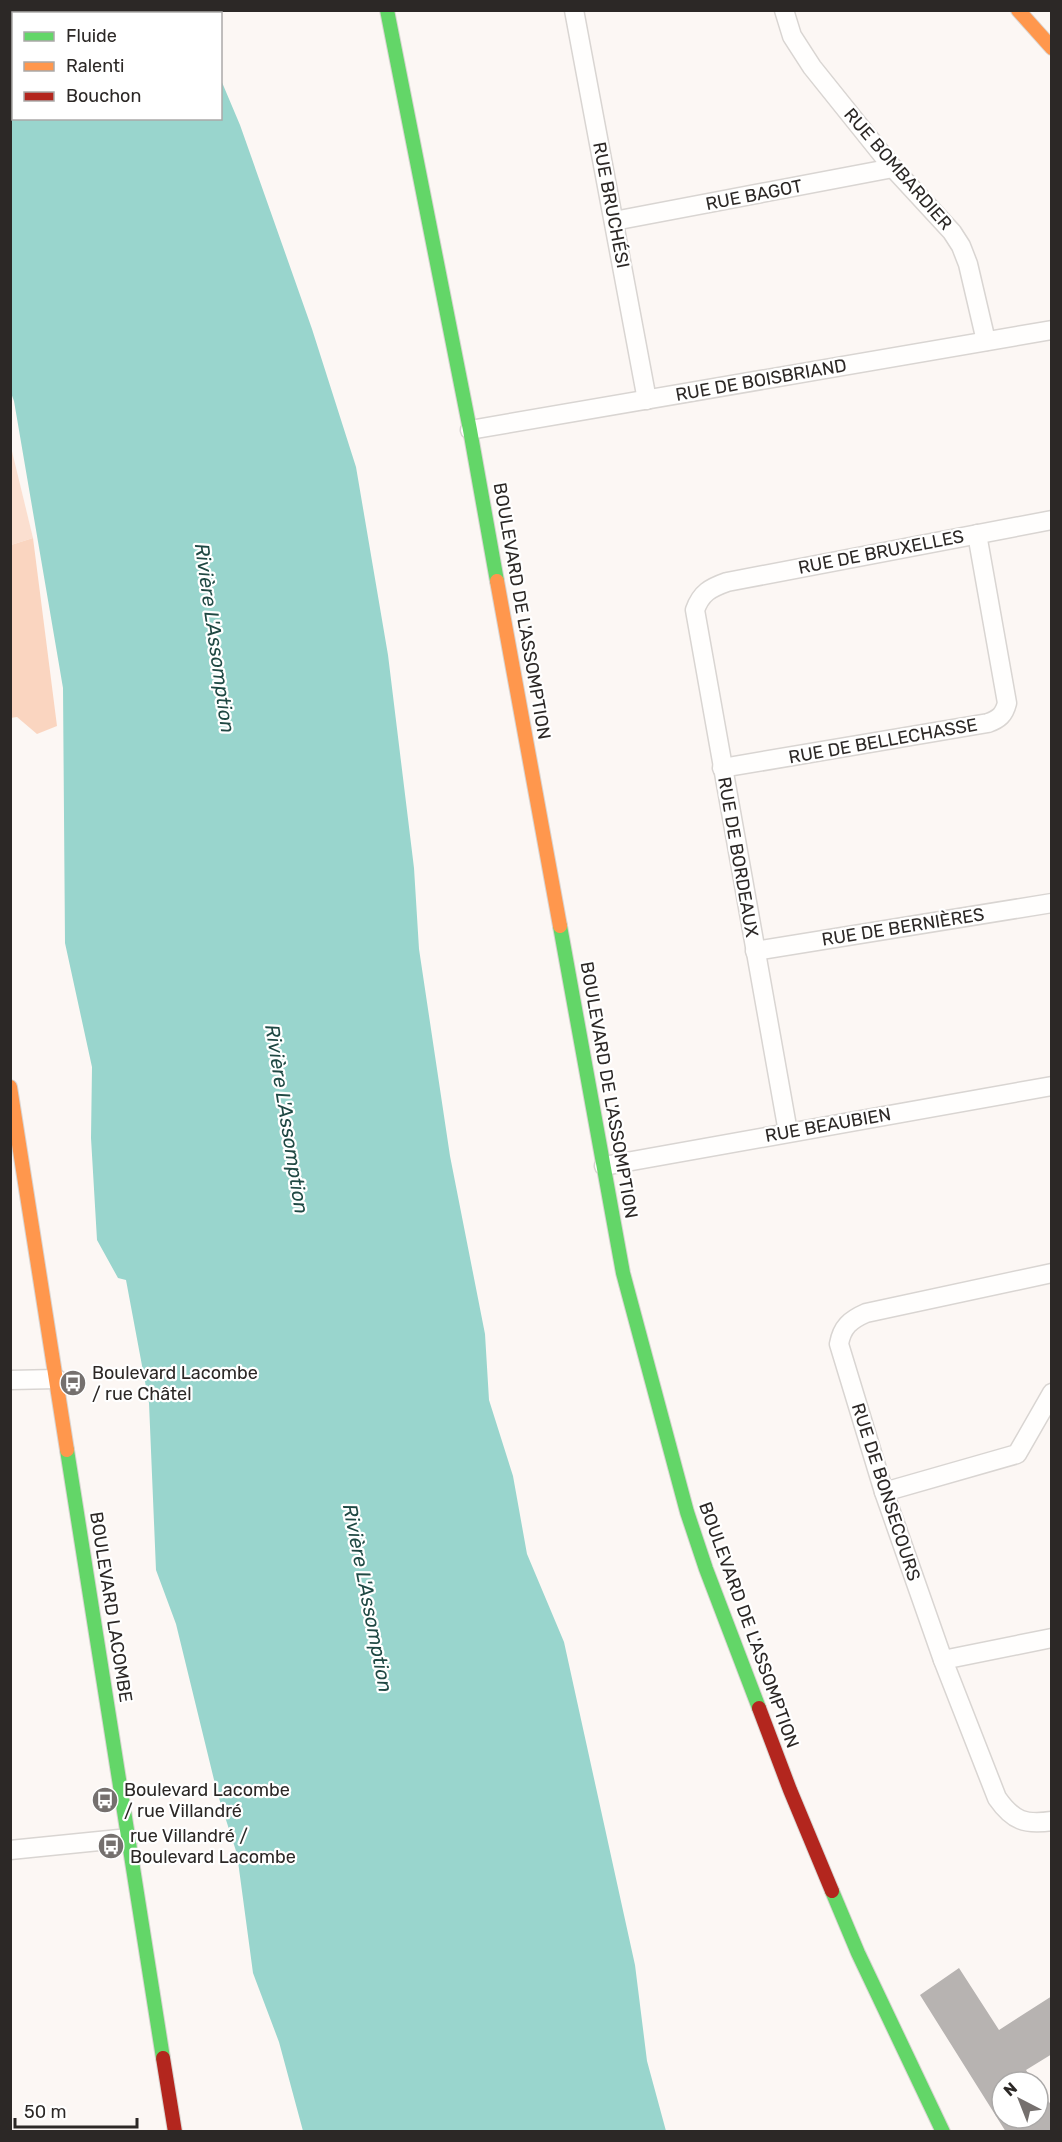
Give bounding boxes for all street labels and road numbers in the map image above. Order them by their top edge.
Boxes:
street label: RUE BOMBARDIER [839,104,957,234]
street label: RUE BRUCHÉSI [588,140,634,270]
street label: RUE BAGOT [704,175,804,215]
street label: RUE DE BOISBRIAND [674,354,848,406]
street label: BOULEVARD DE L'ASSOMPTION [489,481,555,741]
street label: RUE DE BRUXELLES [796,525,966,579]
street label: RUE DE BELLECHASSE [787,714,979,768]
street label: RUE DE BORDEAUX [713,775,763,939]
street label: RUE DE BERNIÈRES [820,903,986,951]
street label: BOULEVARD DE L'ASSOMPTION [576,960,642,1220]
street label: RUE BEAUBIEN [763,1103,893,1147]
street label: RUE DE BONSECOURS [847,1400,925,1584]
street label: BOULEVARD DE L'ASSOMPTION [694,1499,804,1751]
street label: BOULEVARD LACOMBE [85,1510,137,1704]

